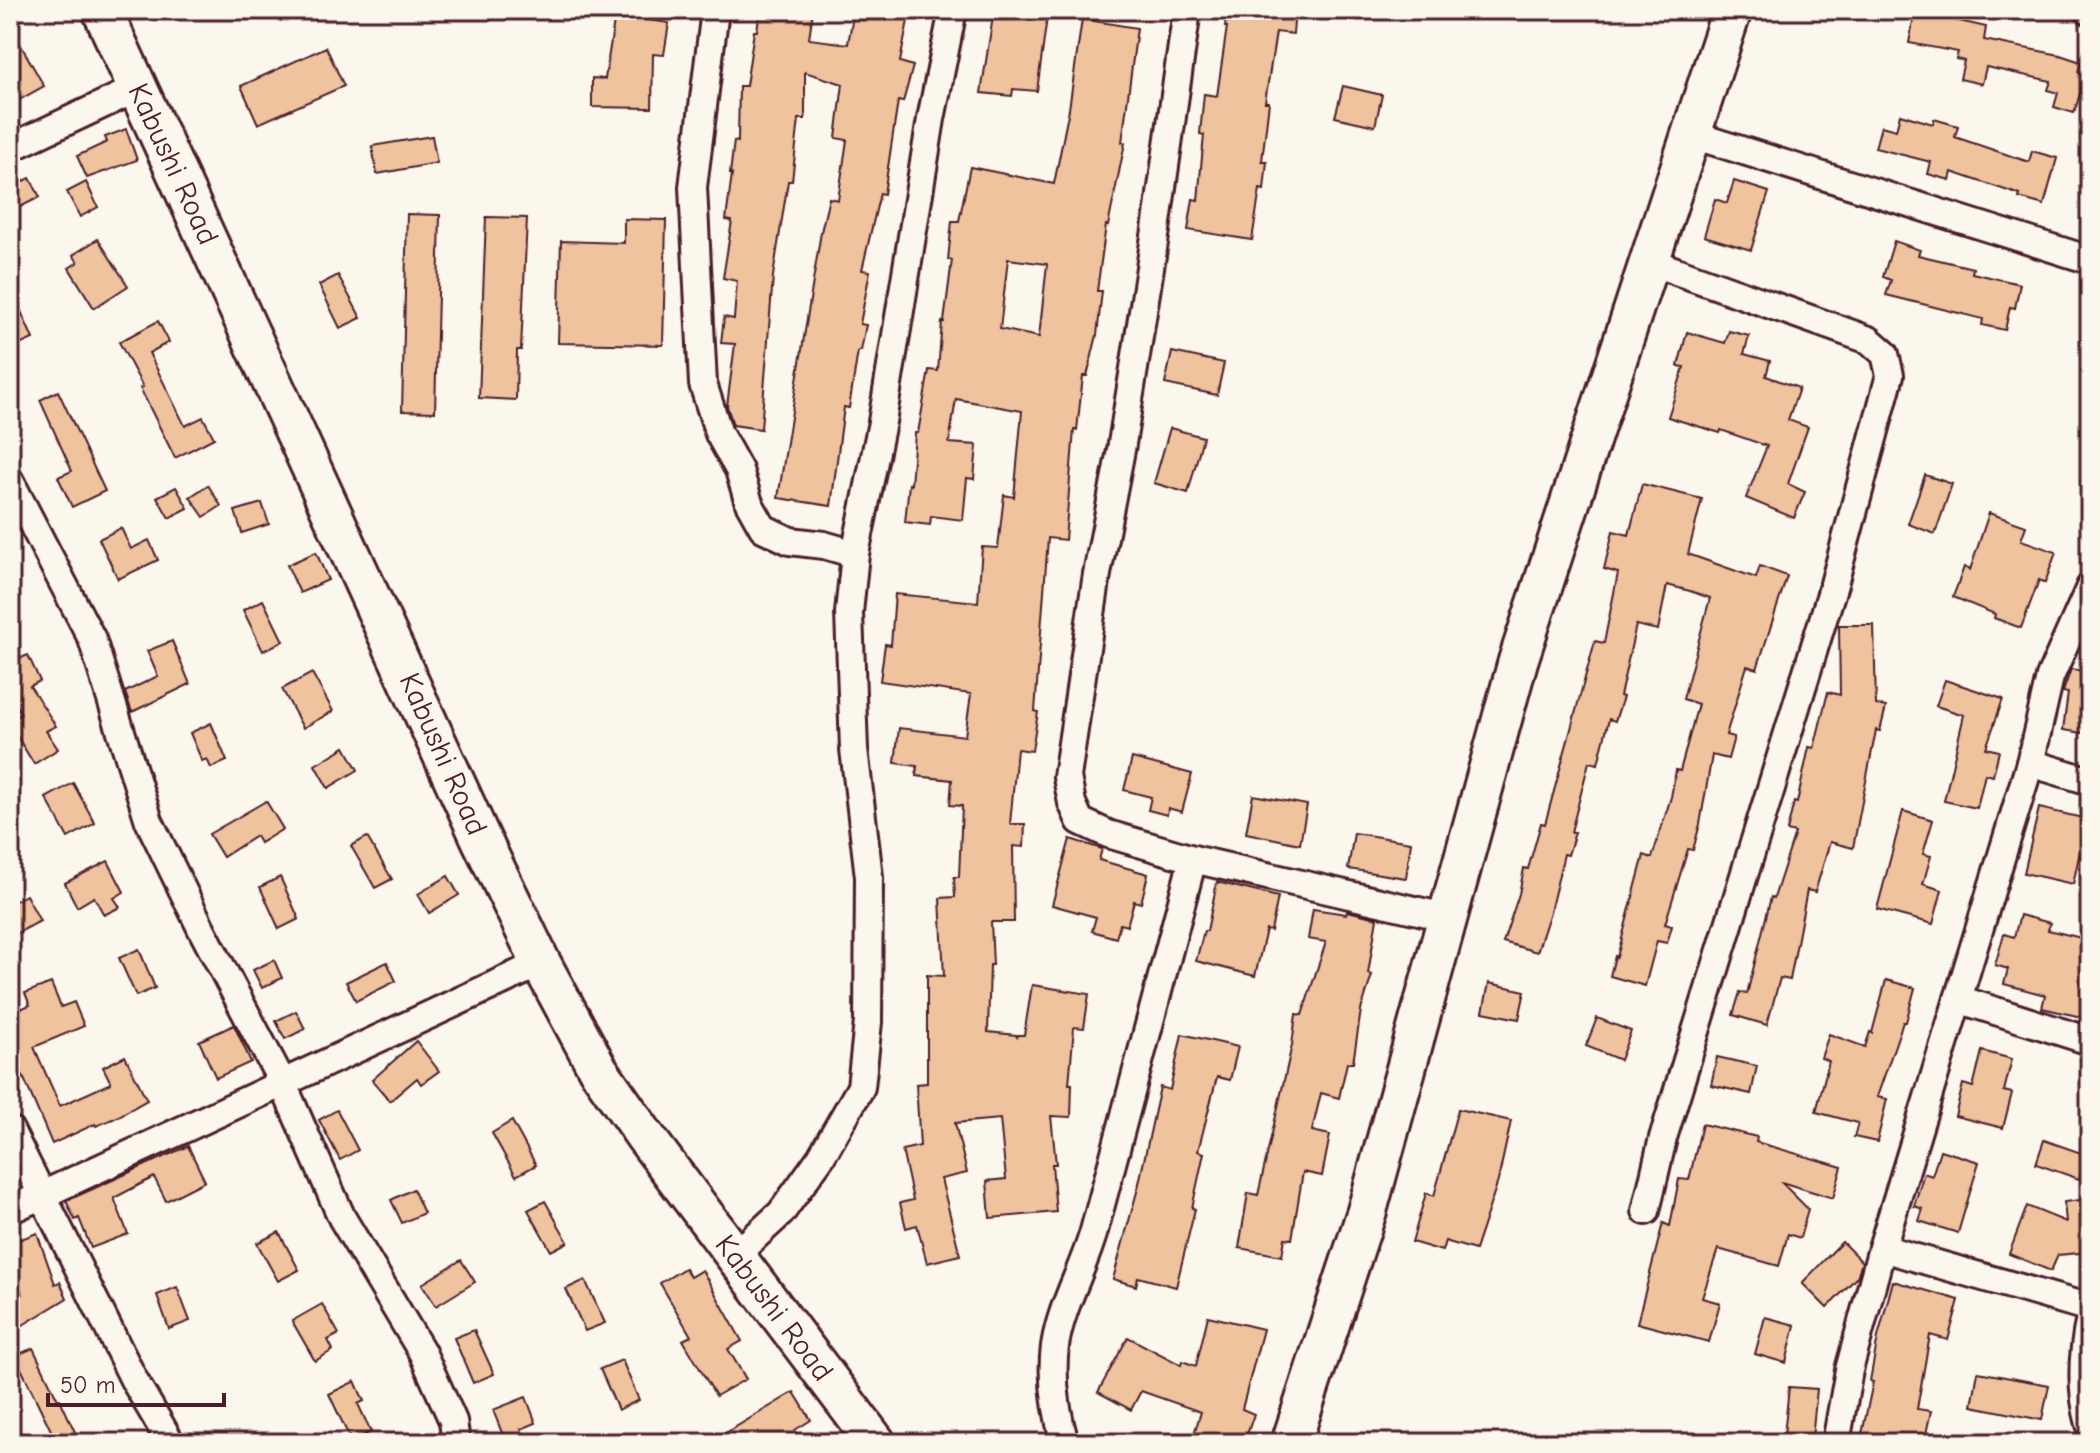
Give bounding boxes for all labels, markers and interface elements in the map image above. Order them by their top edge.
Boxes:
street label: Kabushi Road [120,78,226,250]
street label: Kabushi Road [392,667,494,841]
street label: Kabushi Road [708,1228,840,1388]
scale bar [48,1357,224,1407]
text: 50 m [60,1371,116,1399]

